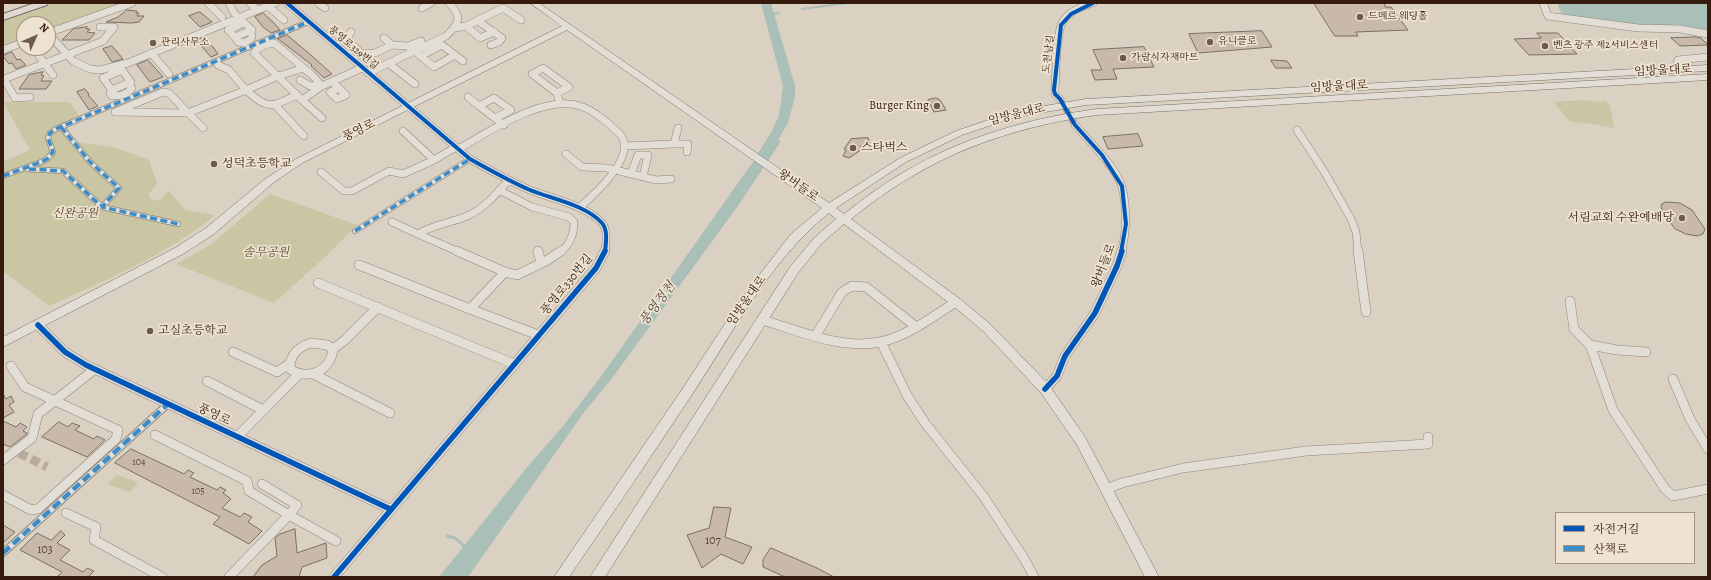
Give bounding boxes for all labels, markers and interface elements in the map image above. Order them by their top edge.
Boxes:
place label: 드메르 웨딩홀 [1368,11,1428,23]
marker: 드메르 웨딩홀 [1355,12,1365,22]
north arrow [16,16,56,56]
text: N [36,20,52,36]
street label: 풍영로329번길 [325,24,381,72]
street label: 도천남길 [1041,34,1057,74]
place label: 유니클로 [1218,36,1257,48]
place label: 관리사무소 [161,37,209,49]
marker: 유니클로 [1205,37,1215,47]
marker: 관리사무소 [148,38,158,48]
place label: 벤츠 광주 제2서비스센터 [1553,40,1658,52]
marker: 벤츠 광주 제2서비스센터 [1540,41,1550,51]
place label: 가람식자재마트 [1131,52,1199,64]
marker: 가람식자재마트 [1118,53,1128,63]
street label: 임방울대로 [1634,62,1692,80]
street label: 임방울대로 [1310,78,1368,96]
place label: Burger King [869,99,929,113]
marker: Burger King [932,101,942,111]
street label: 임방울대로 [987,101,1047,129]
street label: 풍영로 [340,117,378,145]
place label: 스타벅스 [861,141,907,155]
marker: 스타벅스 [848,143,858,153]
place label: 성덕초등학교 [222,157,292,171]
marker: 성덕초등학교 [209,159,219,169]
street label: 왕버들로 [775,167,821,205]
park label: 신완공원 [52,207,98,221]
place label: 서림교회 수완예배당 [1567,211,1674,225]
marker: 서림교회 수완예배당 [1677,213,1687,223]
street label: 왕버들로 [1089,242,1119,290]
park label: 솔무공원 [243,246,289,260]
street label: 풍영로330번길 [538,252,596,318]
street label: 임방울대로 [724,273,770,329]
water label: 풍영정천 [637,279,679,329]
place label: 고실초등학교 [158,324,228,338]
marker: 고실초등학교 [145,326,155,336]
street label: 풍영로 [195,401,233,429]
house number: 104 [132,457,146,469]
house number: 105 [191,486,205,498]
legend [1555,512,1695,564]
text: 자전거길 [1593,521,1639,537]
house number: 107 [705,534,721,548]
text: 산책로 [1593,541,1628,557]
house number: 103 [37,543,53,557]

